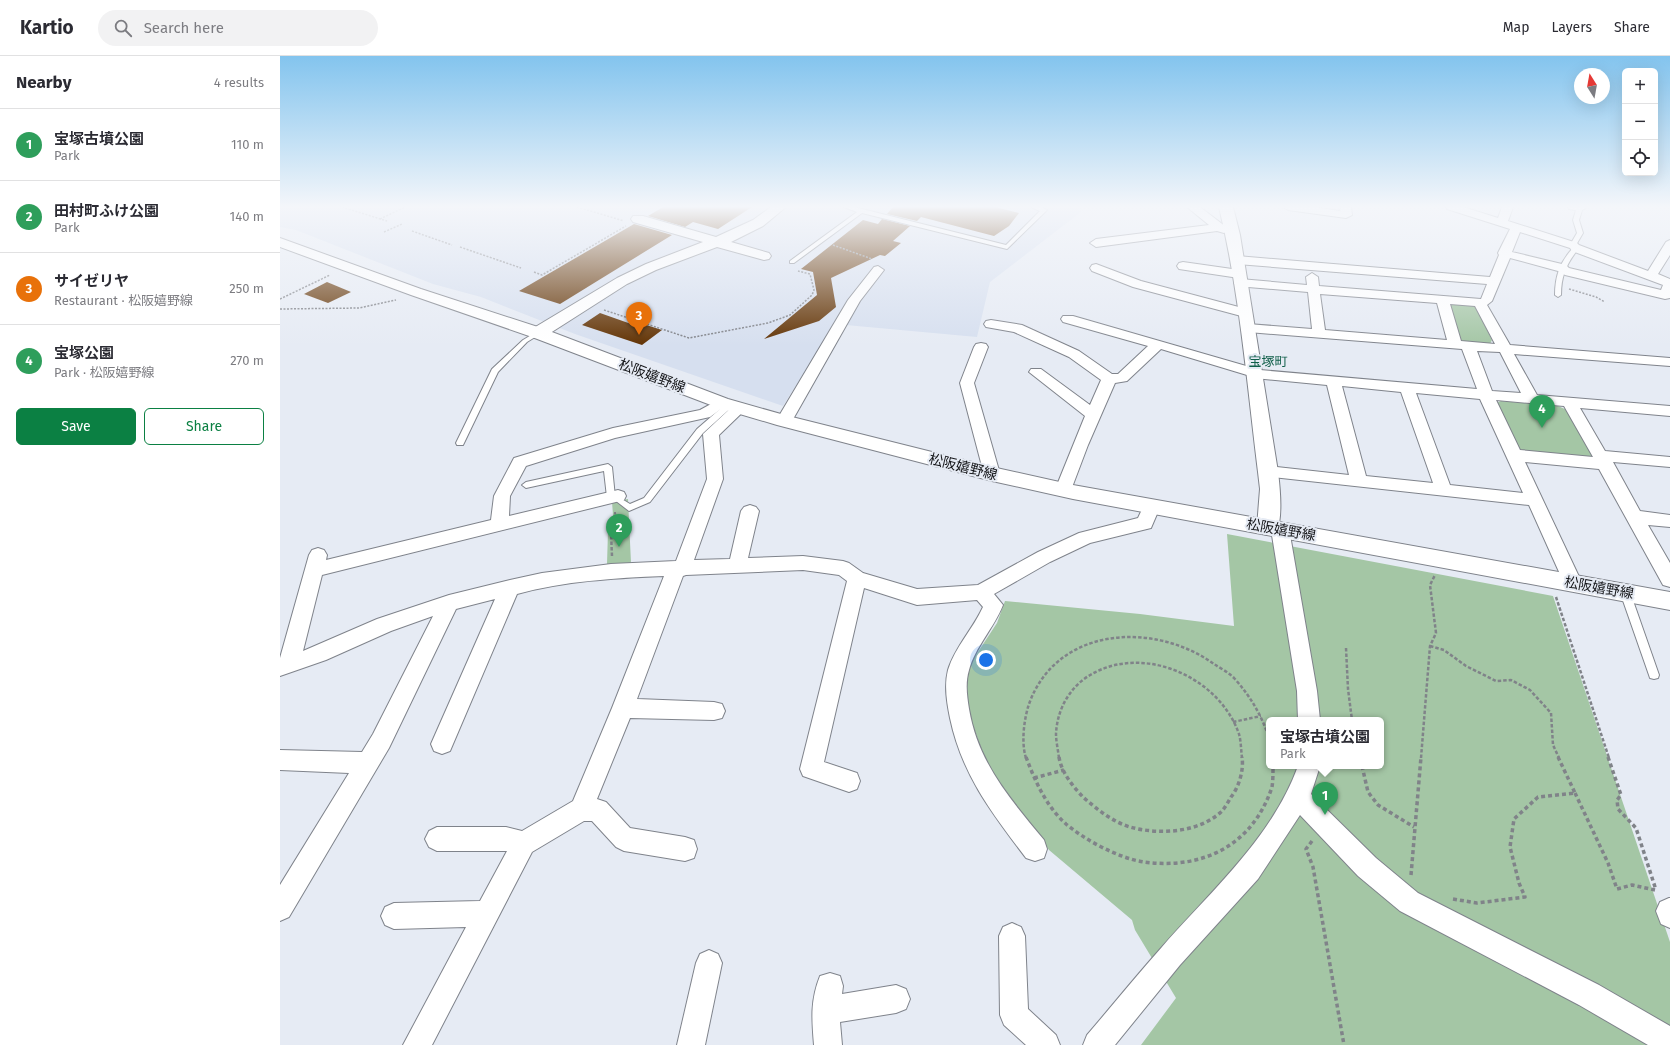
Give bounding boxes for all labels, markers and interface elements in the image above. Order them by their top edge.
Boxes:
search box [98,10,378,46]
text: Kartio [20,16,74,39]
icon: search [112,17,134,39]
text: Search here [144,19,224,37]
text: Map [1503,19,1529,36]
text: Layers [1551,19,1592,36]
text: Share [1614,19,1650,36]
north arrow [1574,68,1610,104]
map controls [1622,68,1658,176]
button: + [1622,68,1658,104]
text: Nearby [16,72,71,93]
text: 4 results [214,75,264,90]
button: − [1622,104,1658,140]
text: 宝塚古墳公園 [54,130,144,148]
text: 1 [26,137,32,152]
text: 110 m [231,137,264,152]
button: locate [1622,140,1658,176]
text: Park [54,148,80,163]
text: 田村町ふけ公園 [54,202,159,220]
text: 2 [26,209,32,224]
text: 140 m [230,209,264,224]
text: Park [54,220,80,235]
text: サイゼリヤ [54,272,129,290]
text: 3 [26,281,32,296]
text: 250 m [229,281,264,296]
text: Restaurant · 松阪嬉野線 [54,293,193,308]
pin: 3 [626,302,652,335]
text: 宝塚公園 [54,344,114,362]
text: 4 [25,353,33,368]
text: 270 m [230,353,264,368]
district label: 宝塚町 [1248,354,1288,369]
street label: 松阪嬉野線 [616,356,688,396]
text: Park · 松阪嬉野線 [54,365,155,380]
pin: 4 [1529,395,1555,428]
button: Save [16,408,136,445]
button: Share [144,408,264,445]
street label: 松阪嬉野線 [927,450,999,484]
pin: 2 [606,514,632,547]
street label: 松阪嬉野線 [1245,516,1317,544]
street label: 松阪嬉野線 [1563,574,1635,602]
your location [976,650,996,670]
popup [1266,717,1384,769]
text: 宝塚古墳公園 [1280,728,1370,746]
text: Park [1280,746,1306,761]
pin: 1 [1312,782,1338,815]

